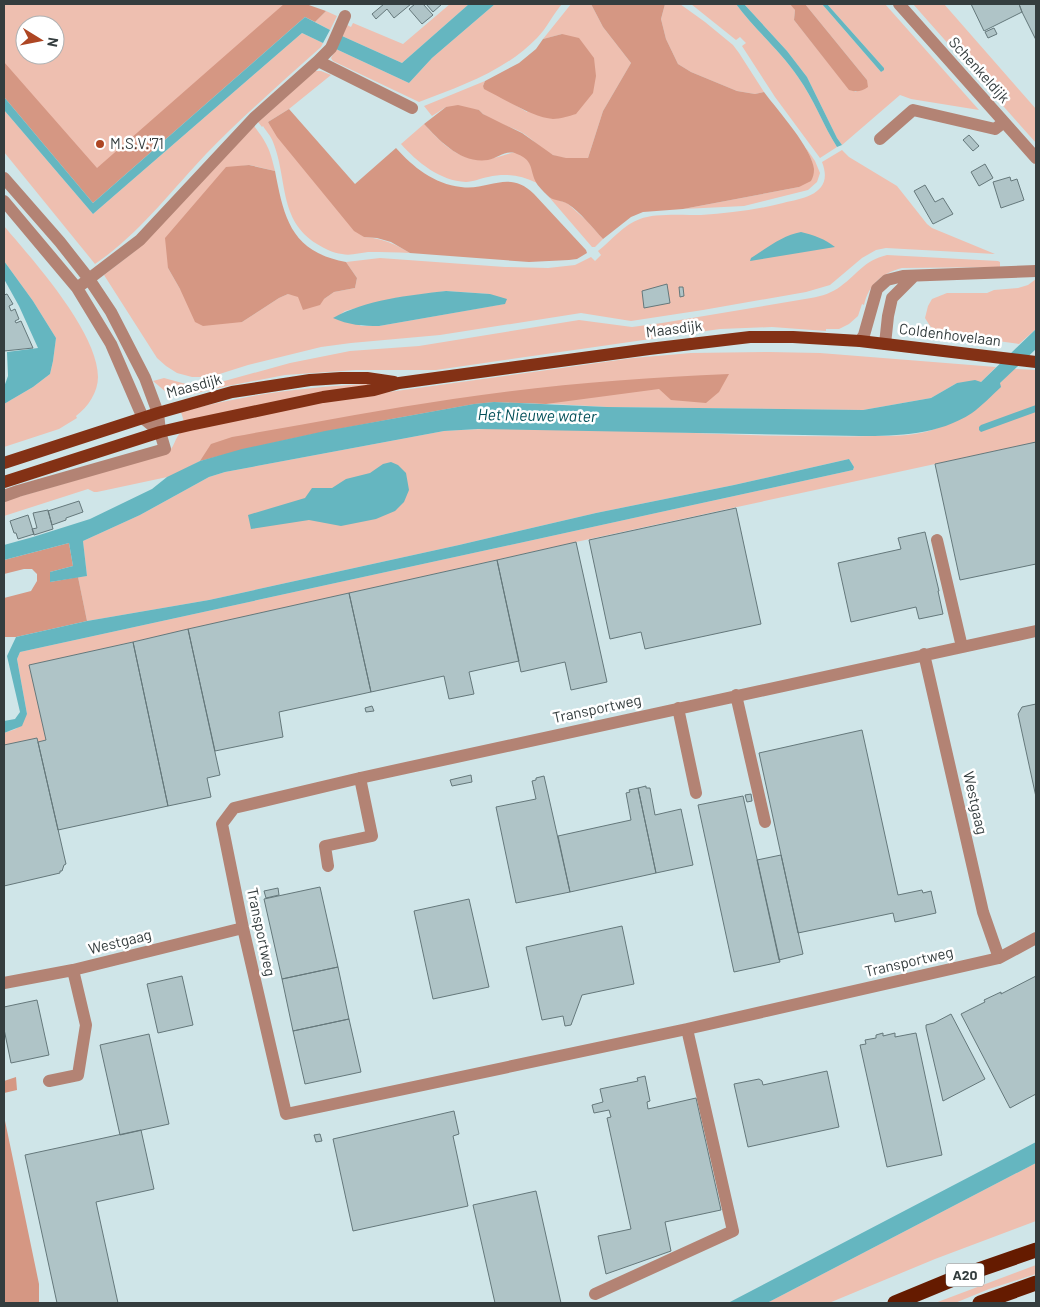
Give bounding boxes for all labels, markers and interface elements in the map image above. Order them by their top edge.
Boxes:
north arrow [15,15,65,65]
street label: Schenkeldijk [945,33,1014,106]
text: N [44,36,62,48]
place label: M.S.V.'71 [110,134,164,152]
marker: M.S.V.'71 [94,138,106,150]
street label: Maasdijk [645,316,703,340]
street label: Coldenhovelaan [898,319,1002,349]
street label: Maasdijk [164,369,224,401]
water label: Het Nieuwe water [477,404,598,425]
street label: Transportweg [551,690,643,726]
street label: Westgaag [960,769,992,836]
street label: Transportweg [244,886,280,978]
street label: Westgaag [86,925,153,958]
street label: Transportweg [863,942,955,980]
road number: A20 [946,1264,984,1286]

